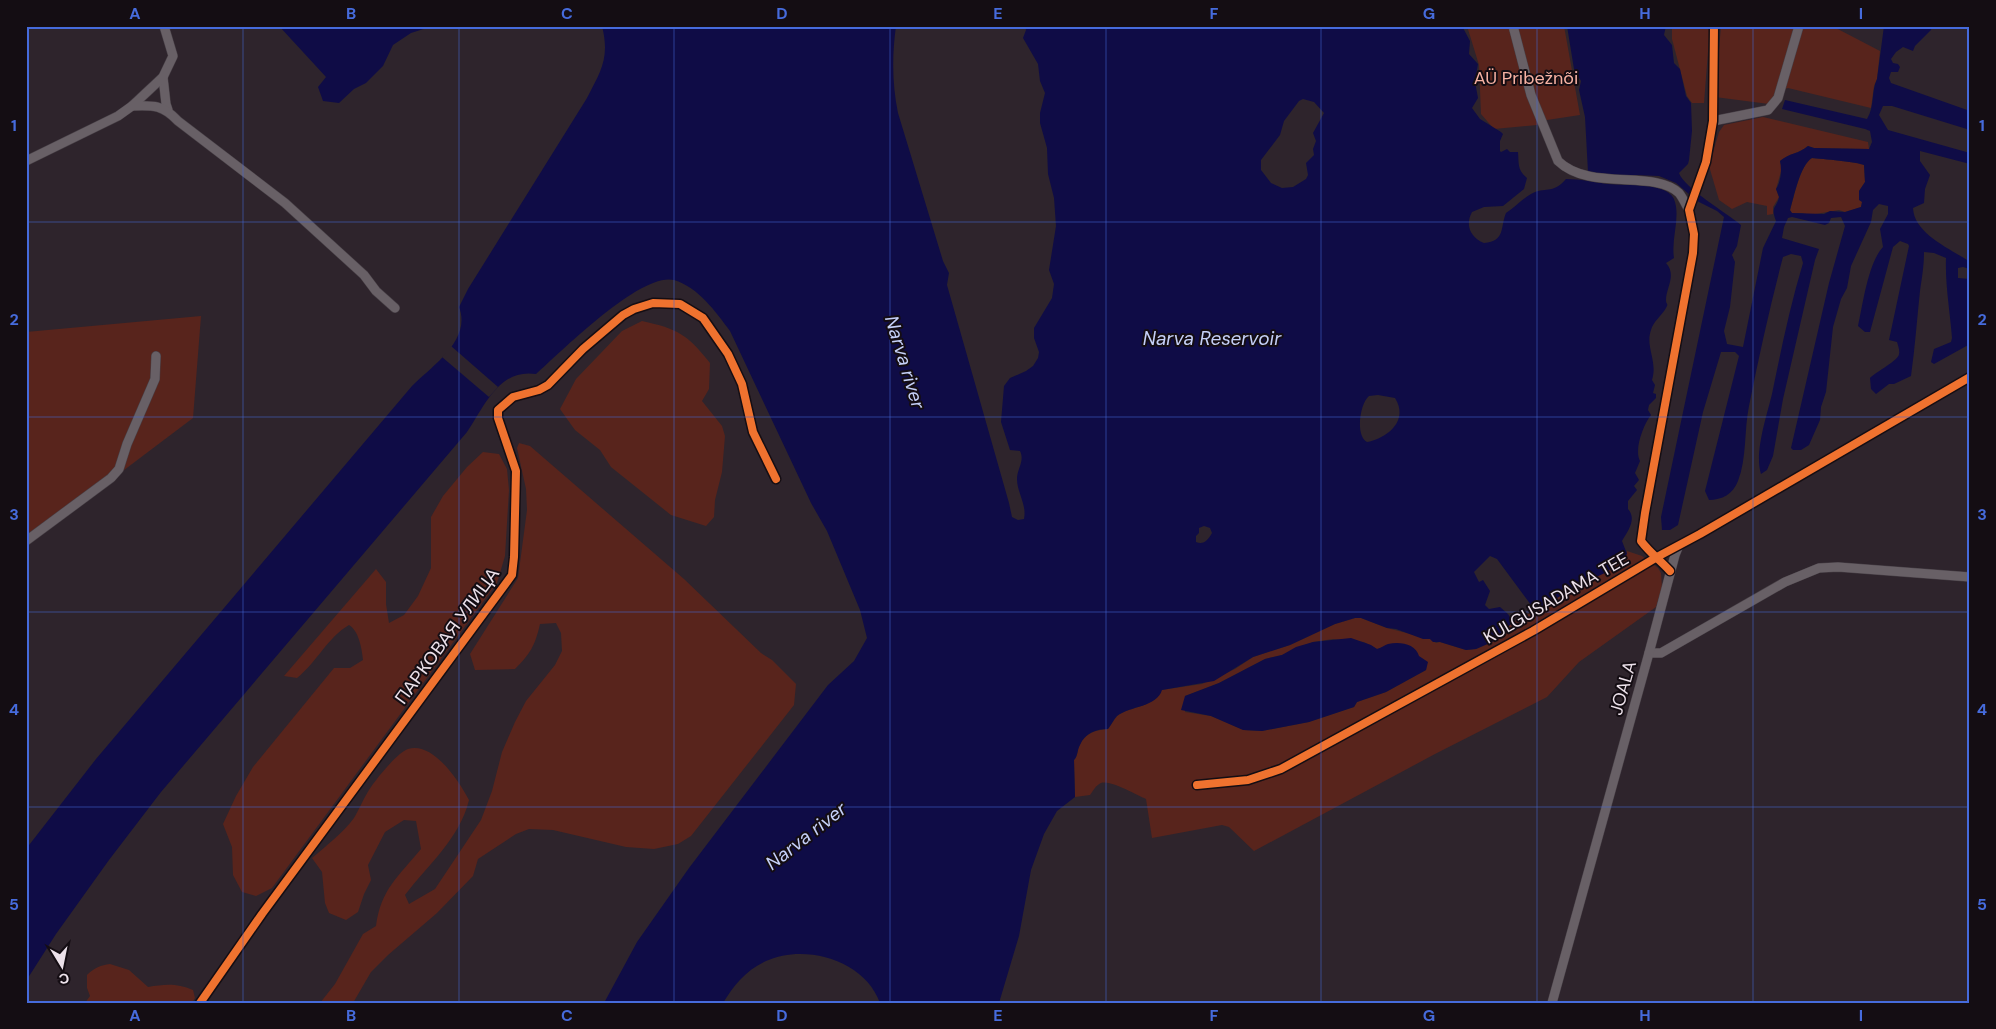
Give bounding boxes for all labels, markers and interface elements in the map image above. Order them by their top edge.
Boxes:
text: A [129,3,141,24]
text: B [346,3,356,24]
text: C [561,3,573,24]
text: D [776,3,788,24]
text: E [993,3,1003,24]
text: F [1210,3,1219,24]
text: G [1423,3,1435,24]
text: H [1639,3,1651,24]
text: I [1859,3,1863,24]
park label: AÜ Pribežnõi [1474,66,1578,90]
text: 1 [11,115,17,136]
text: 1 [1979,115,1985,136]
text: 2 [9,309,19,330]
text: 2 [1977,309,1987,330]
water label: Narva river [879,312,931,413]
water label: Narva Reservoir [1143,326,1282,351]
text: 3 [9,504,19,525]
text: 3 [1977,504,1987,525]
street label: KULGUSADAMA TEE [1479,547,1633,649]
street label: ПАРКОВАЯ УЛИЦА [389,563,505,709]
street label: JOALA [1604,658,1642,718]
text: 4 [9,699,19,720]
text: 4 [1977,699,1987,720]
water label: Narva river [760,796,852,875]
text: 5 [9,894,19,915]
text: 5 [1977,894,1987,915]
north arrow [38,942,88,992]
text: С [58,969,71,989]
text: A [129,1005,141,1026]
text: B [346,1005,356,1026]
text: C [561,1005,573,1026]
text: D [776,1005,788,1026]
text: E [993,1005,1003,1026]
text: F [1210,1005,1219,1026]
text: G [1423,1005,1435,1026]
text: H [1639,1005,1651,1026]
text: I [1859,1005,1863,1026]

